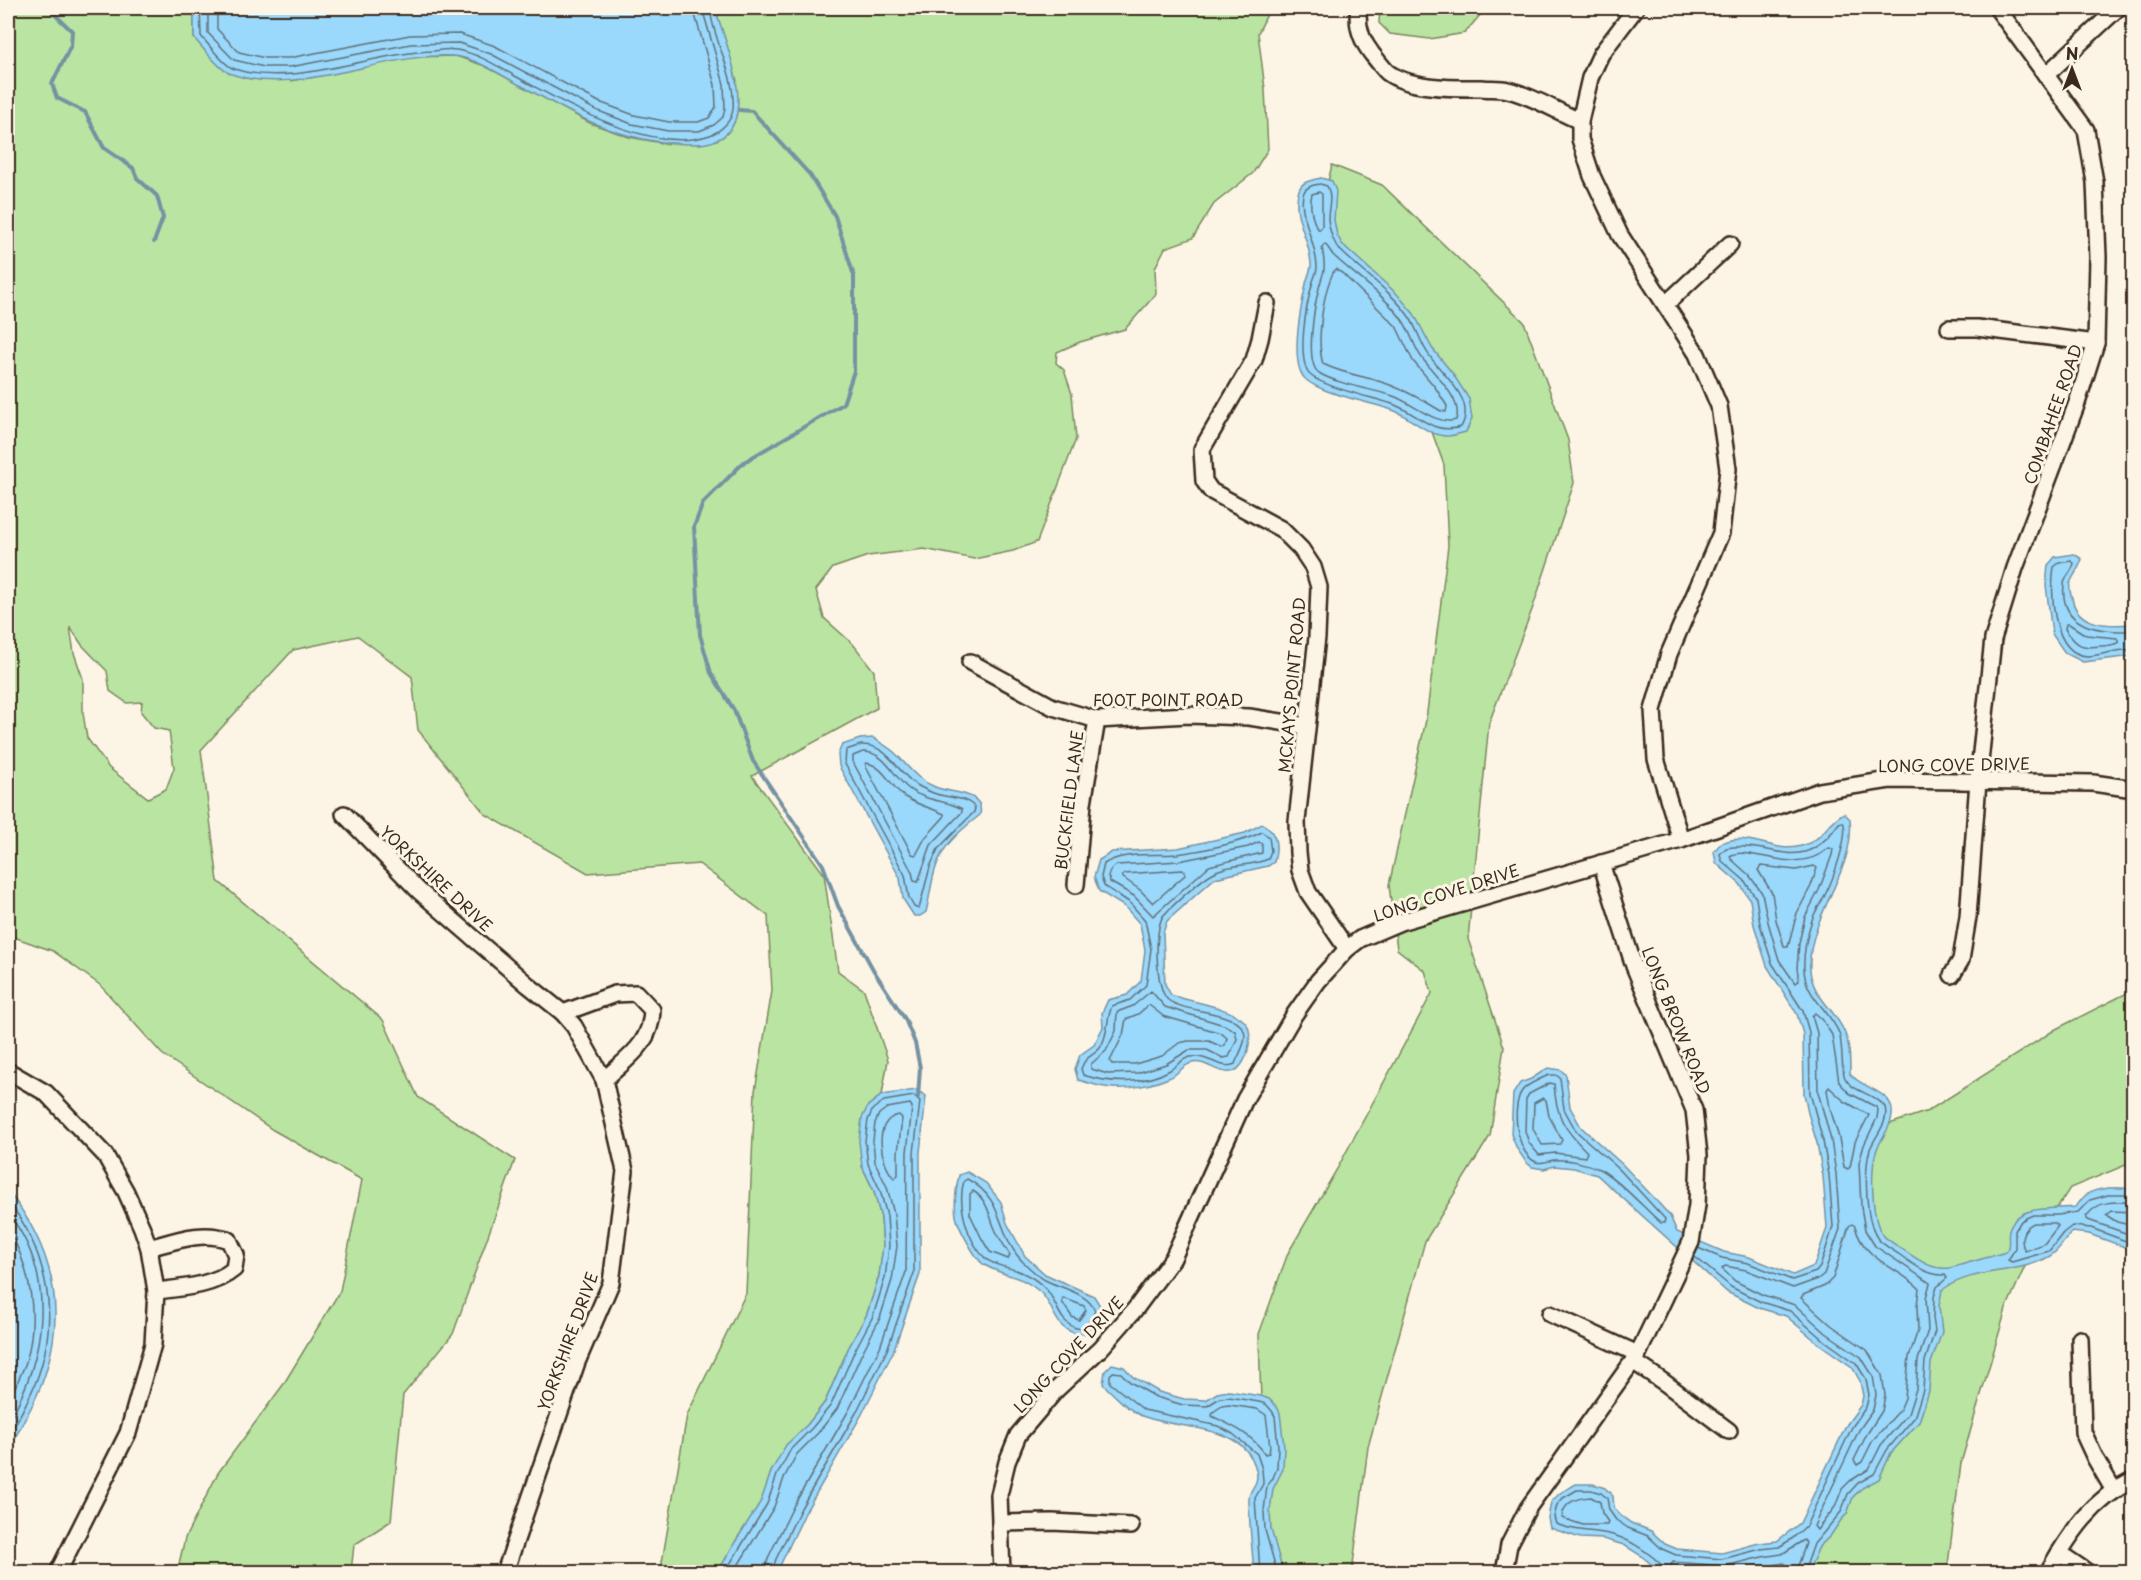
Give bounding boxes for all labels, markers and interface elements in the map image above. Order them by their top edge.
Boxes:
north arrow [2042,39,2102,99]
text: N [2066,41,2078,65]
street label: COMBAHEE ROAD [2017,341,2087,487]
street label: MCKAYS POINT ROAD [1271,596,1311,774]
street label: FOOT POINT ROAD [1093,687,1243,711]
street label: BUCKFIELD LANE [1048,729,1088,871]
street label: LONG COVE DRIVE [1878,751,2030,777]
street label: YORKSHIRE DRIVE [375,819,499,937]
street label: LONG COVE DRIVE [1370,857,1522,927]
street label: LONG BROW ROAD [1637,943,1717,1097]
street label: YORKSHIRE DRIVE [531,1268,603,1414]
street label: LONG COVE DRIVE [1007,1290,1129,1418]

